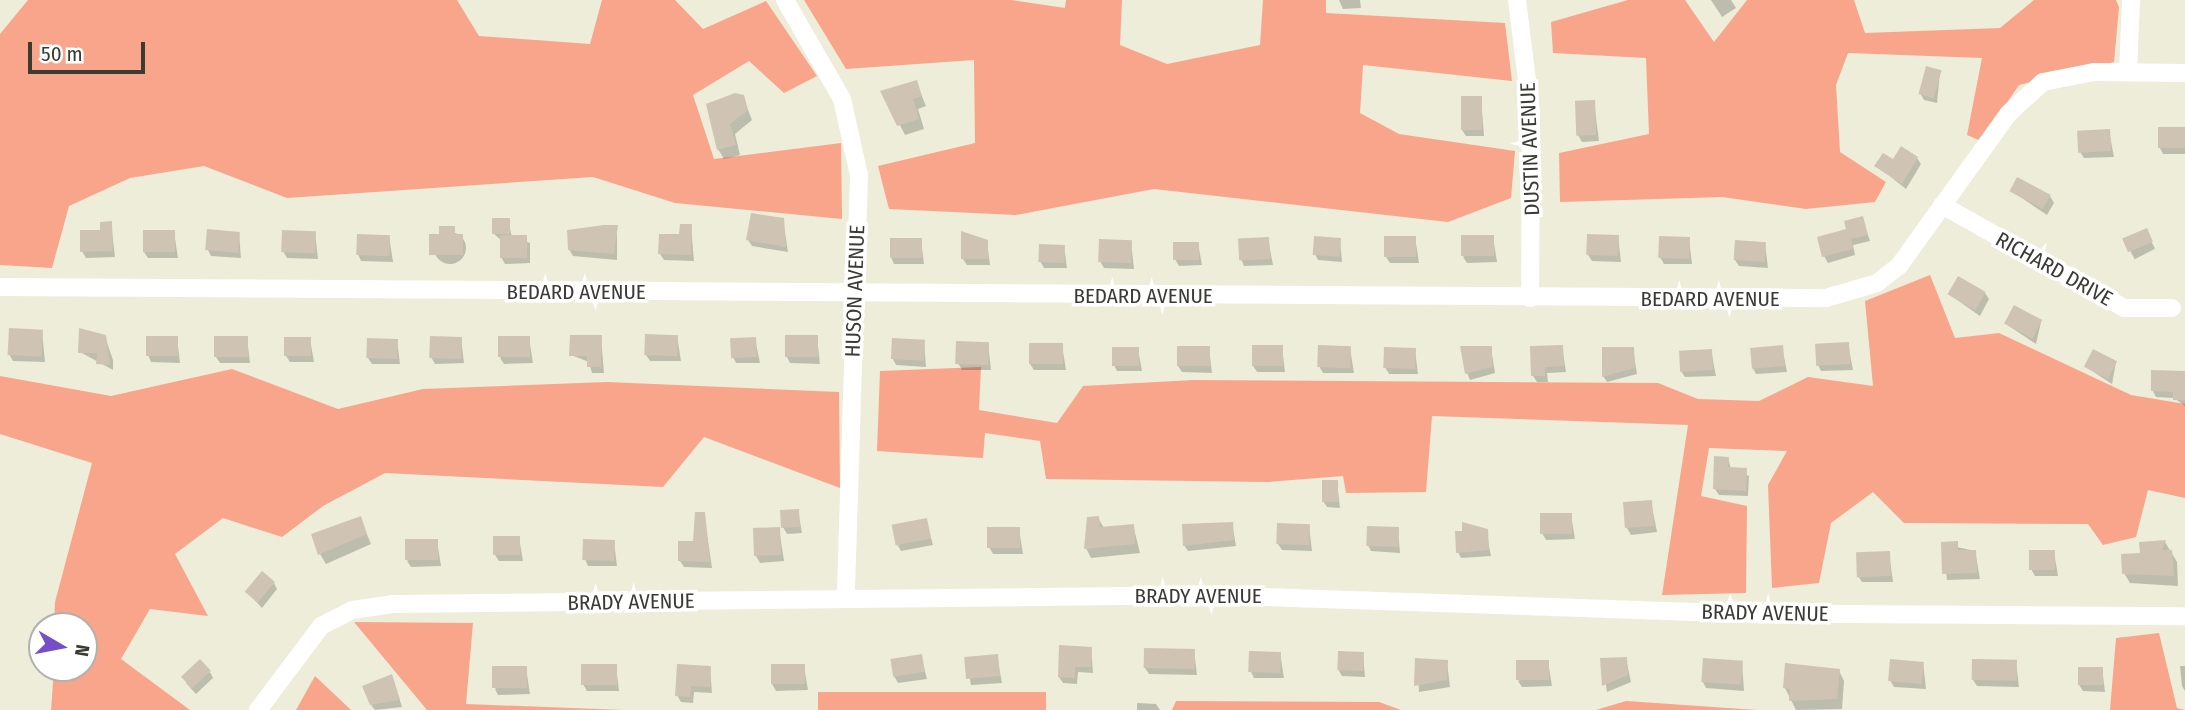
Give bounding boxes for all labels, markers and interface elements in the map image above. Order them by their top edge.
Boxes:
scale bar [32,28,149,72]
text: 50 m [41,41,83,67]
street label: DUSTIN AVENUE [1515,82,1545,216]
street label: HUSON AVENUE [840,224,870,358]
street label: RICHARD DRIVE [1991,227,2117,311]
street label: BEDARD AVENUE [506,279,646,305]
street label: BEDARD AVENUE [1073,283,1213,309]
street label: BEDARD AVENUE [1640,286,1780,312]
street label: BRADY AVENUE [1134,583,1262,609]
street label: BRADY AVENUE [567,588,695,616]
street label: BRADY AVENUE [1701,599,1829,627]
north arrow [28,612,98,682]
text: N [70,643,95,658]

